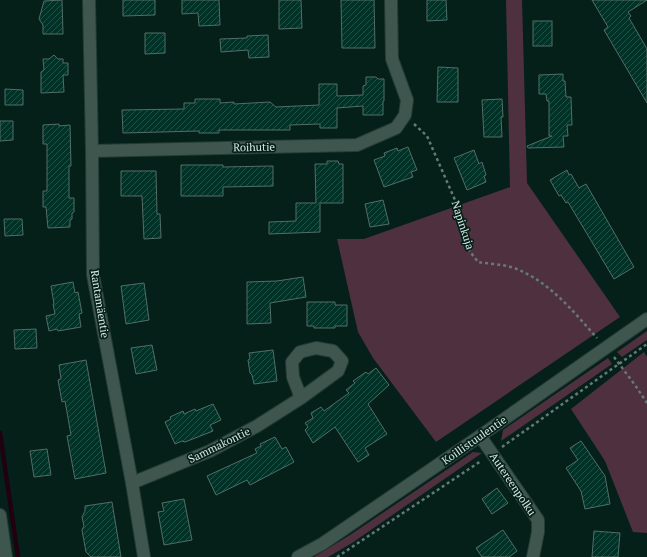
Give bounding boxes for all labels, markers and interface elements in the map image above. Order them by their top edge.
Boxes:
street label: Roihutie [233,140,276,154]
street label: Napinkuja [449,199,478,252]
street label: Rantamäentie [88,269,112,340]
street label: Koillistuulentie [439,412,509,467]
street label: Sammakontie [186,424,253,466]
street label: Autereenpolku [487,450,540,519]

